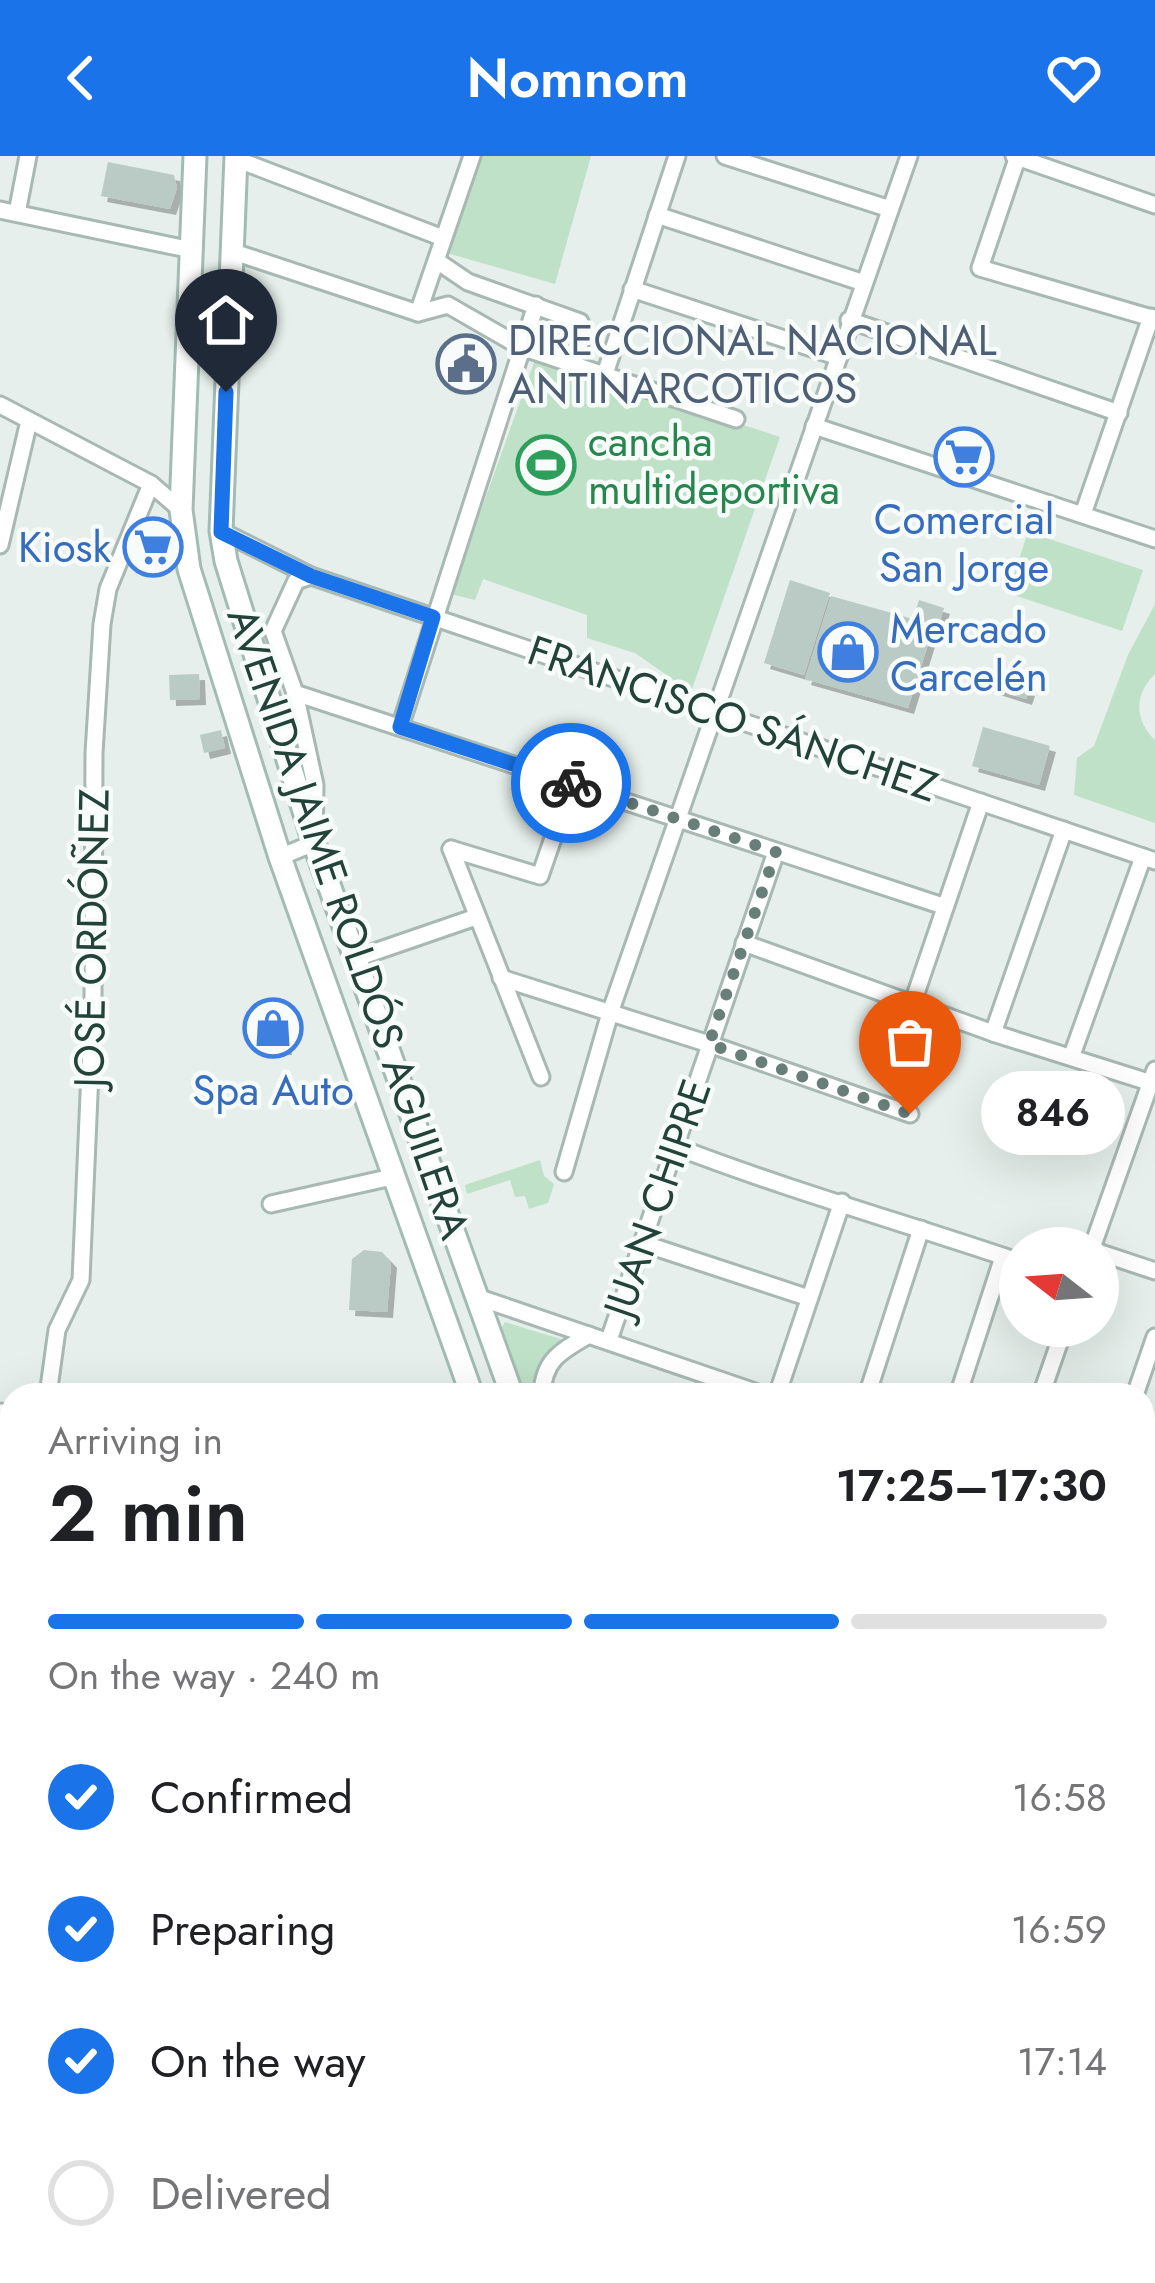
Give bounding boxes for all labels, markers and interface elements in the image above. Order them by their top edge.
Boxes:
text: Nomnom [466,39,689,117]
icon: back [48,45,114,111]
icon: heart [1041,45,1107,111]
pin [175,269,277,392]
icon: home [193,287,259,353]
place label: DIRECCIONAL NACIONAL ANTINARCOTICOS [508,310,997,419]
public building icon: DIRECCIONAL NACIONAL ANTINARCOTICOS [435,333,497,395]
place label: cancha multideportiva [588,411,840,520]
supermarket icon: Comercial San Jorge [933,426,995,488]
sports icon: cancha multideportiva [515,434,577,496]
place label: Comercial San Jorge [874,489,1054,598]
supermarket icon: Kiosk [122,516,184,578]
place label: Kiosk [18,517,112,578]
place label: Mercado Carcelén [890,598,1048,707]
street label: AVENIDA JAIME ROLDÓS AGUILERA [212,599,486,1247]
street label: FRANCISCO SÁNCHEZ [520,620,946,817]
shop icon: Mercado Carcelén [817,621,879,683]
courier [511,723,631,843]
icon: bike [538,750,604,816]
street label: JOSÉ ORDÓÑEZ [58,788,125,1093]
pin [859,991,961,1114]
shop icon: Spa Auto [242,997,304,1059]
icon: bag [877,1009,943,1075]
place label: Spa Auto [192,1060,354,1121]
street label: JUAN CHIPRE [587,1071,727,1330]
callout: 846 [982,1072,1126,1156]
text: 846 [1016,1084,1090,1141]
north arrow [999,1227,1119,1347]
map controls [999,1227,1119,1347]
text: Arriving in [48,1412,223,1469]
text: 17:25–17:30 [836,1453,1107,1518]
text: 2 min [48,1458,248,1570]
text: On the way · 240 m [48,1647,380,1704]
icon: check [48,1764,114,1830]
text: Confirmed [150,1765,353,1830]
text: 16:58 [1012,1769,1107,1826]
icon: check [48,1896,114,1962]
text: Preparing [150,1897,335,1962]
text: 16:59 [1011,1901,1107,1958]
icon: check [48,2028,114,2094]
text: On the way [150,2029,366,2094]
text: 17:14 [1017,2033,1107,2090]
text: Delivered [150,2161,332,2226]

